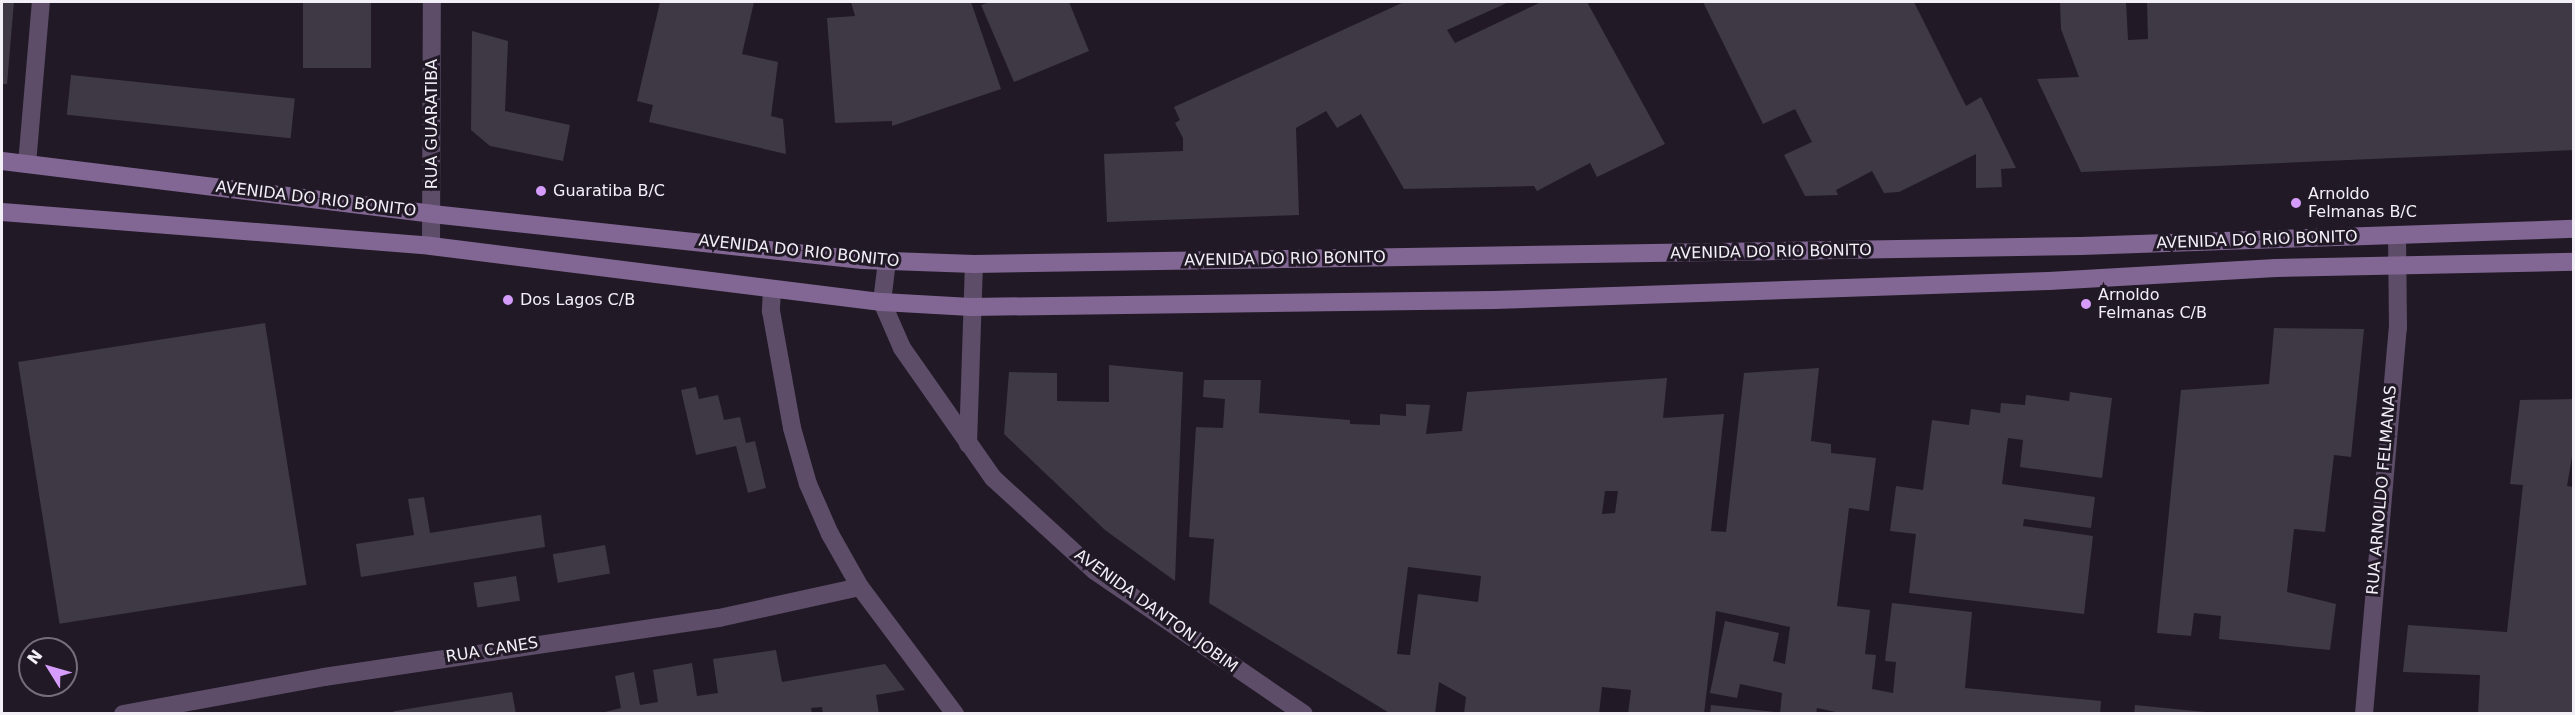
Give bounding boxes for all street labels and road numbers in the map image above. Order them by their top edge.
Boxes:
street label: RUA GUARATIBA [422,59,442,189]
street label: AVENIDA DO RIO BONITO [215,177,417,221]
street label: AVENIDA DO RIO BONITO [2156,227,2358,253]
street label: AVENIDA DO RIO BONITO [698,231,900,271]
street label: AVENIDA DO RIO BONITO [1670,241,1872,263]
street label: AVENIDA DO RIO BONITO [1184,248,1386,270]
street label: RUA ARNOLDO FELMANAS [2363,384,2401,596]
street label: AVENIDA DANTON JOBIM [1071,545,1241,677]
street label: RUA CANES [444,633,540,667]

